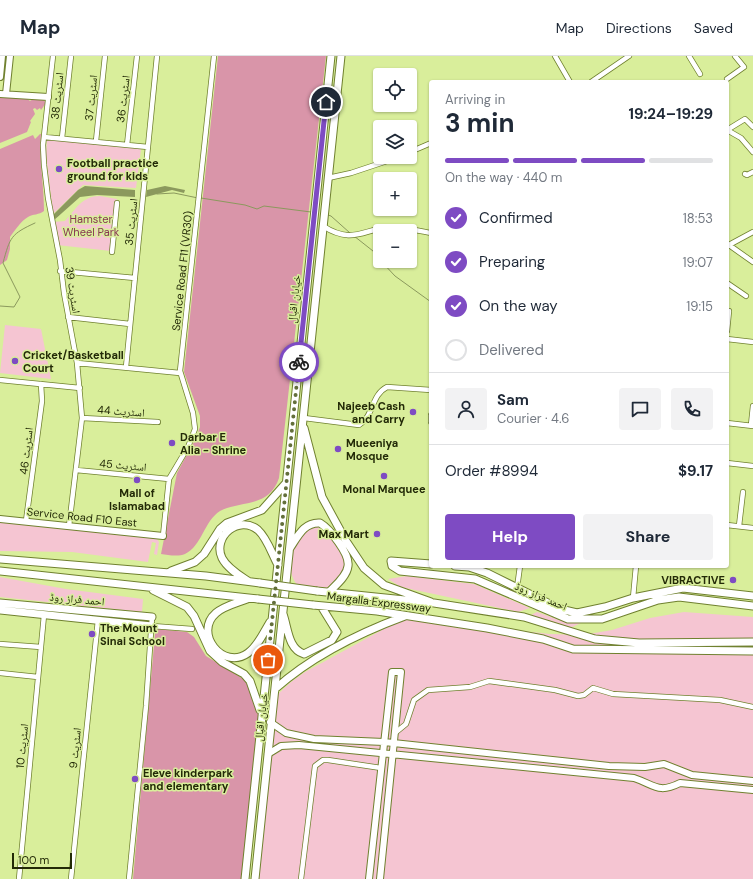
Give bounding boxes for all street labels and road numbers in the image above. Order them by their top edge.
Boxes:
street label: اسٹریٹ 38 [48,72,66,120]
street label: اسٹریٹ 37 [82,74,100,122]
street label: اسٹریٹ 36 [113,75,133,123]
street label: اسٹریٹ 35 [122,198,140,246]
street label: Service Road F11 (VR30) [169,210,195,332]
street label: اسٹریٹ 39 [62,266,84,314]
street label: خیابان اقبال [284,274,304,324]
street label: اسٹریٹ 44 [97,402,145,420]
street label: اسٹریٹ 46 [16,427,36,475]
street label: اسٹریٹ 45 [99,456,147,474]
street label: Service Road F10 East [26,504,138,530]
street label: احمد فراز روڈ [513,579,569,613]
street label: Margalla Expressway [326,589,432,615]
street label: احمد فراز روڈ [49,590,105,608]
street label: خیابان اقبال [251,692,271,742]
street label: اسٹریٹ 10 [13,723,31,769]
street label: اسٹریٹ 9 [66,727,84,769]

